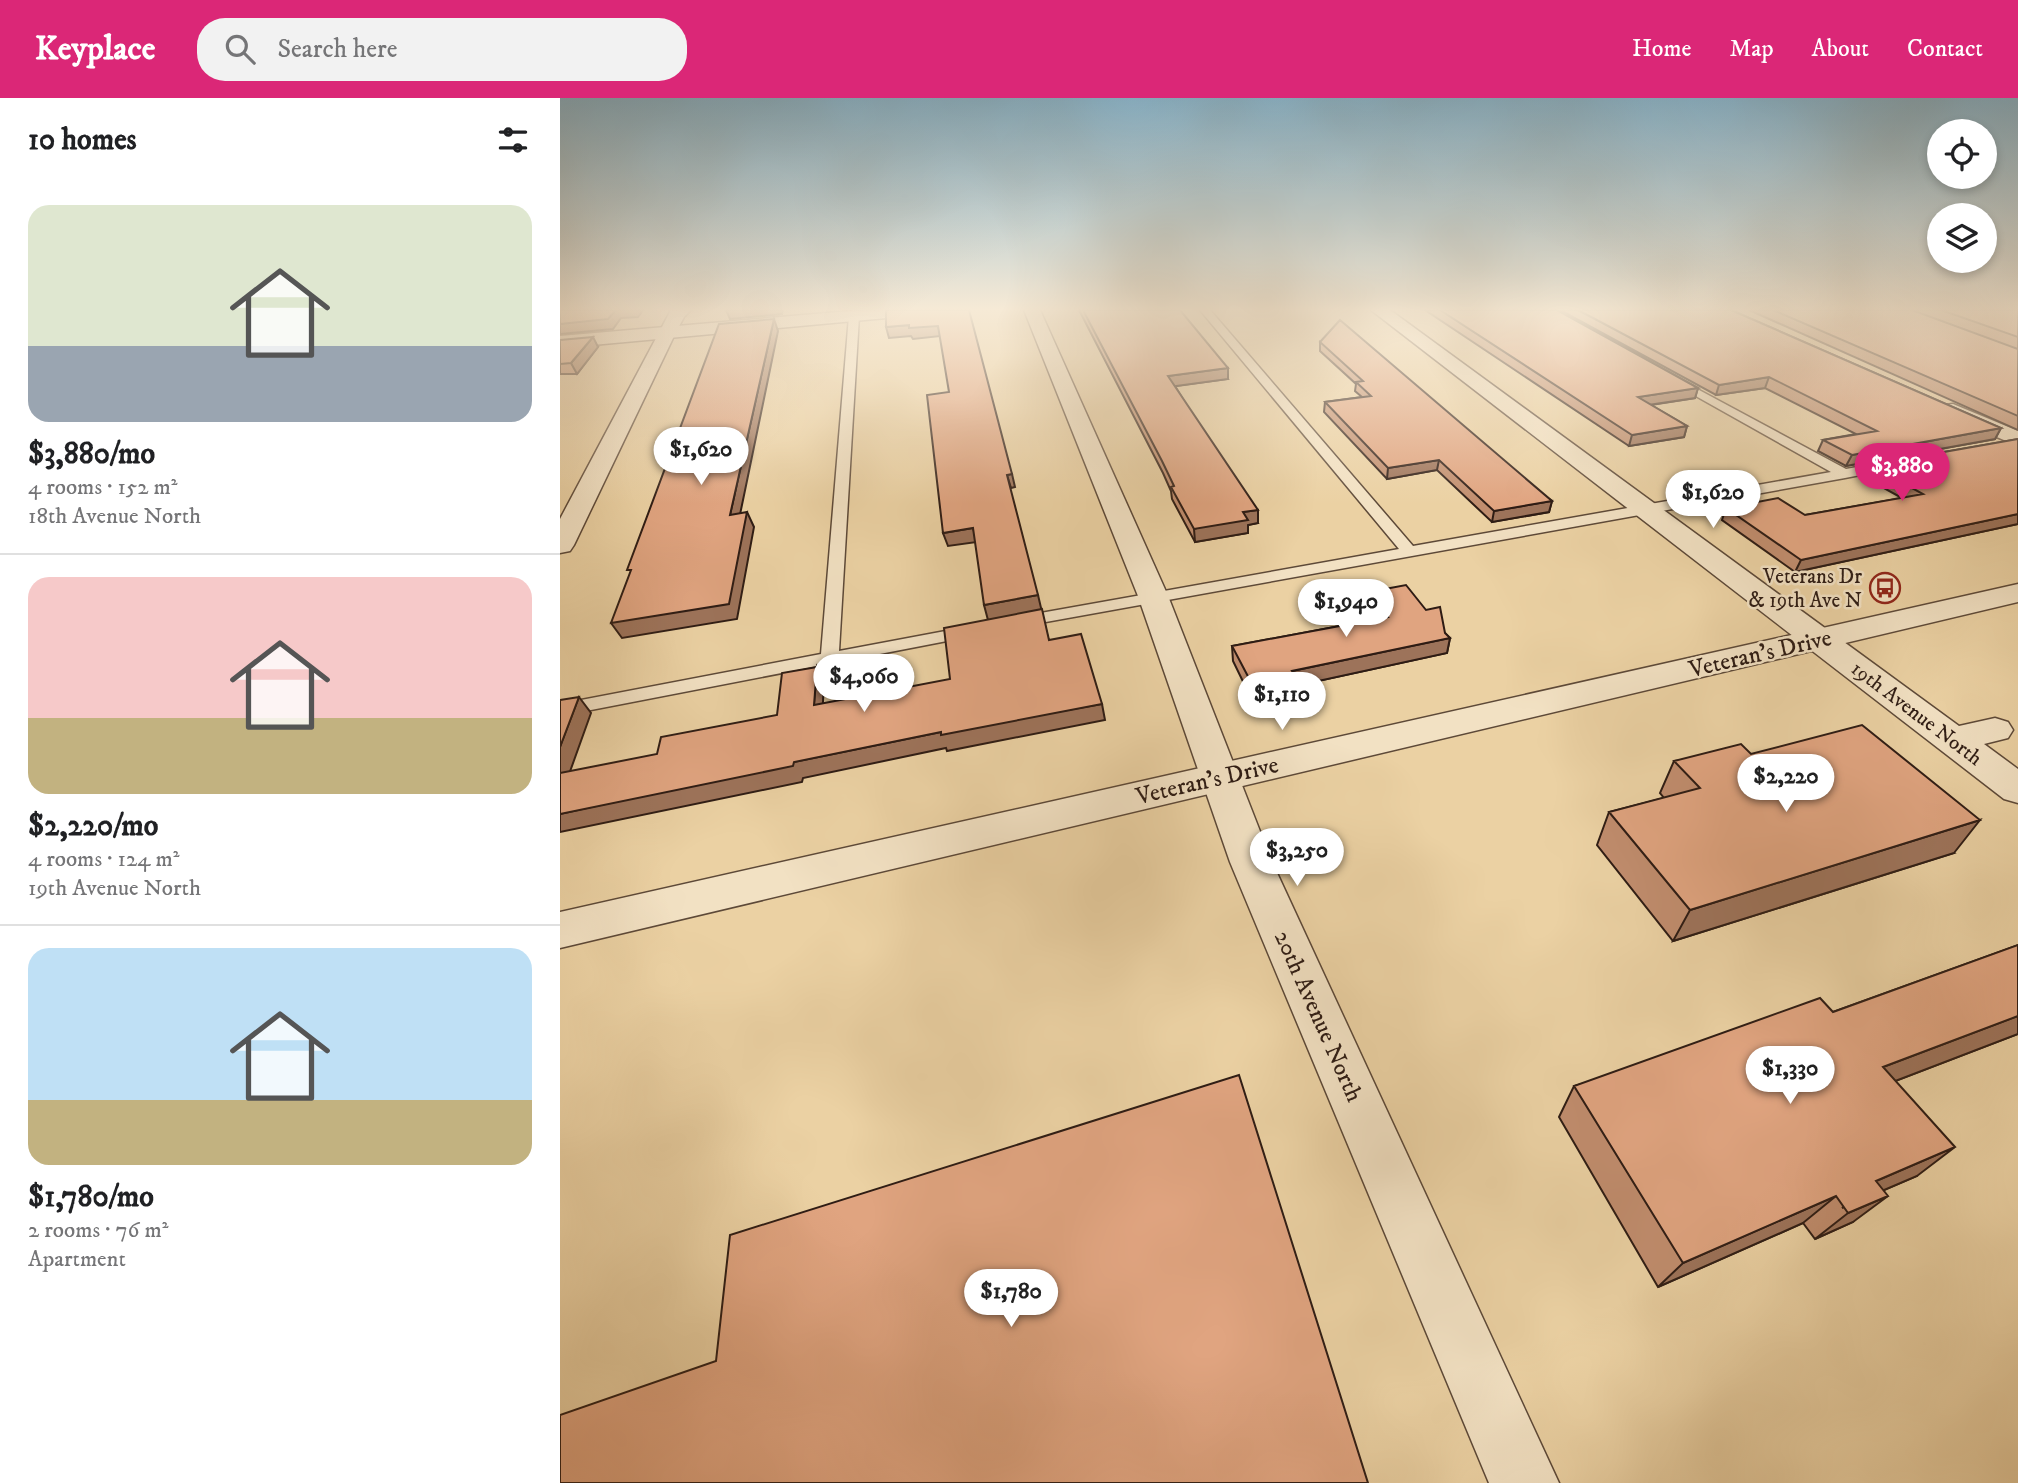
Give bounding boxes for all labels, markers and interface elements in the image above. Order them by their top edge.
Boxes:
search box [197,18,687,81]
text: Keyplace [35,29,155,70]
icon: search [221,30,259,68]
text: Search here [277,33,398,66]
text: Home [1632,34,1691,64]
text: Map [1729,34,1774,64]
text: About [1812,34,1869,64]
text: Contact [1907,34,1983,64]
map controls [1927,119,1997,273]
button: locate [1927,119,1997,189]
icon: filters [494,121,532,159]
text: 10 homes [28,122,137,159]
button: layers [1927,203,1997,273]
icon: home [217,250,343,376]
pin: $1,620 [644,428,758,487]
text: $1,620 [670,435,732,464]
text: $3,880/mo [28,436,155,473]
pin: $3,880 [1845,444,1959,503]
text: $3,880 [1871,451,1933,480]
pin: $1,620 [1656,470,1770,530]
text: 4 rooms · 152 m² [28,473,177,502]
text: $1,620 [1682,478,1744,507]
text: 18th Avenue North [28,502,201,531]
place label: Veterans Dr & 19th Ave N [1748,564,1862,614]
bus stop icon: Veterans Dr & 19th Ave N [1868,571,1902,605]
pin: $1,940 [1289,580,1403,639]
text: $1,940 [1314,587,1378,616]
icon: home [217,622,343,748]
street label: Veteran's Drive [1685,623,1834,685]
pin: $4,060 [807,654,921,714]
street label: 19th Avenue North [1846,656,1987,772]
text: $4,060 [829,662,899,691]
pin: $1,110 [1225,672,1339,732]
text: $1,110 [1254,680,1310,709]
street label: Veteran's Drive [1132,750,1281,812]
pin: $2,220 [1729,754,1843,814]
text: $2,220 [1753,762,1819,791]
text: $2,220/mo [28,808,158,845]
pin: $3,250 [1240,828,1354,888]
text: $3,250 [1266,836,1328,865]
text: 4 rooms · 124 m² [28,845,179,874]
text: 19th Avenue North [28,874,201,903]
street label: 20th Avenue North [1267,926,1369,1107]
icon: home [217,993,343,1119]
pin: $1,330 [1733,1046,1847,1106]
text: $1,330 [1762,1054,1818,1083]
text: $1,780/mo [28,1179,154,1216]
text: 2 rooms · 76 m² [28,1216,168,1245]
text: Apartment [28,1245,126,1274]
pin: $1,780 [954,1270,1068,1329]
text: $1,780 [980,1277,1042,1306]

